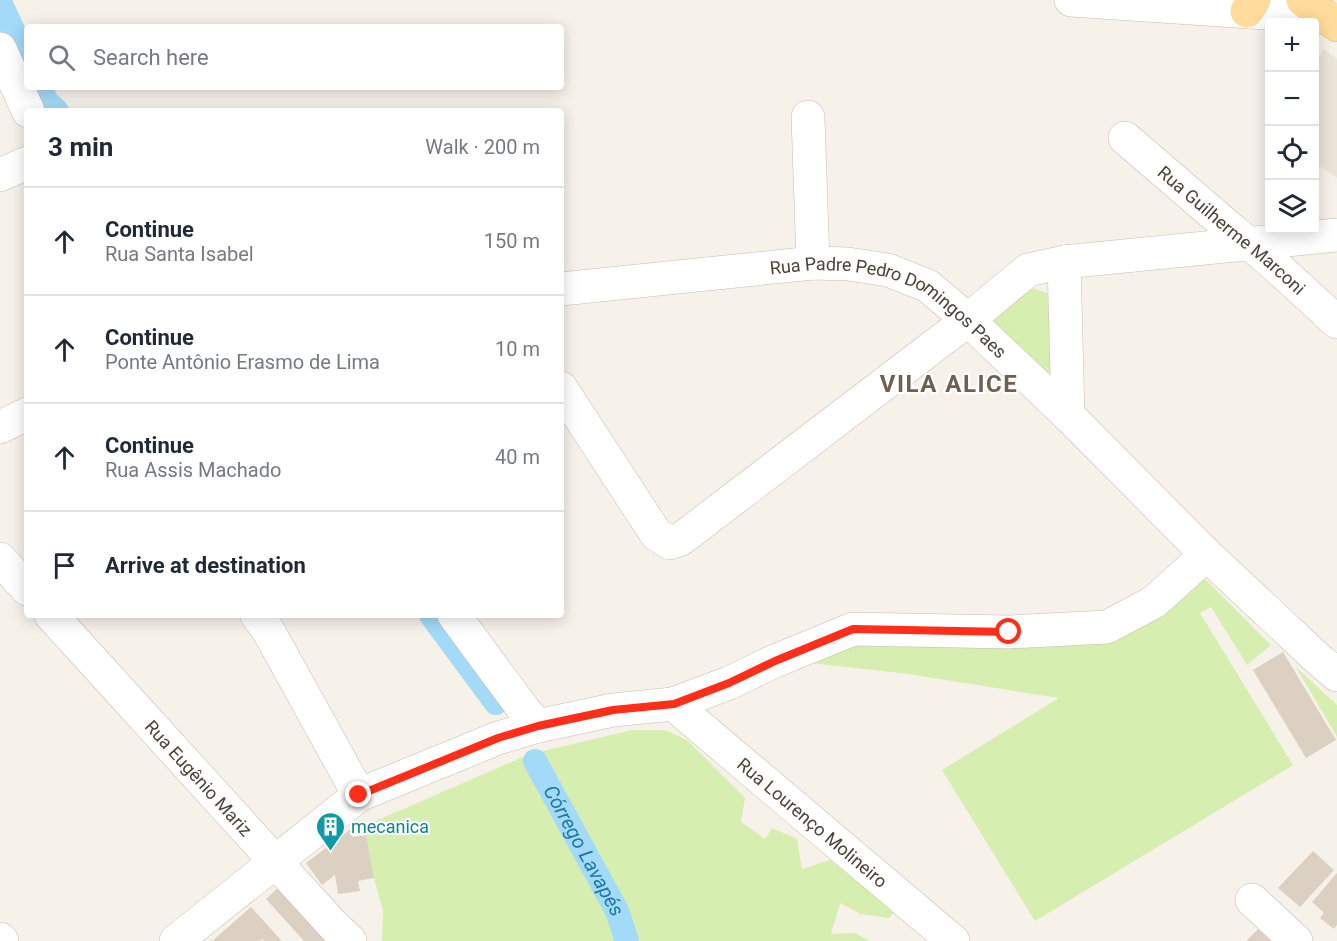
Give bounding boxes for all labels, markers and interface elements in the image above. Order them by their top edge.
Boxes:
map controls [1265,18,1319,234]
button: + [1265,18,1319,72]
search box [24,24,564,90]
icon: search [45,41,78,74]
text: Search here [93,45,209,70]
button: − [1265,72,1319,126]
button: locate [1265,126,1319,180]
text: 3 min [48,132,113,162]
text: Walk · 200 m [425,135,540,159]
street label: Rua Guilherme Marconi [1154,161,1310,299]
button: layers [1265,180,1319,234]
text: Continue [105,217,194,242]
icon: ahead [48,225,81,258]
text: 150 m [484,229,540,253]
text: Rua Santa Isabel [105,242,254,266]
street label: Rua Padre Pedro Domingos Paes [769,252,1011,362]
text: Continue [105,325,194,350]
icon: ahead [48,333,81,366]
text: 10 m [495,337,540,361]
text: Ponte Antônio Erasmo de Lima [105,350,380,374]
district label: VILA ALICE [880,370,1018,398]
text: Continue [105,433,194,458]
icon: ahead [48,441,81,474]
text: 40 m [495,445,540,469]
text: Rua Assis Machado [105,458,281,482]
icon: arrive [48,549,81,582]
text: Arrive at destination [105,553,306,578]
route start [995,618,1021,644]
street label: Rua Eugênio Mariz [141,716,257,840]
street label: Rua Lourenço Molineiro [734,753,892,892]
route end [345,781,371,807]
water label: Córrego Lavapés [538,781,629,920]
building icon: mecanica [314,810,346,852]
place label: mecanica [351,816,429,837]

